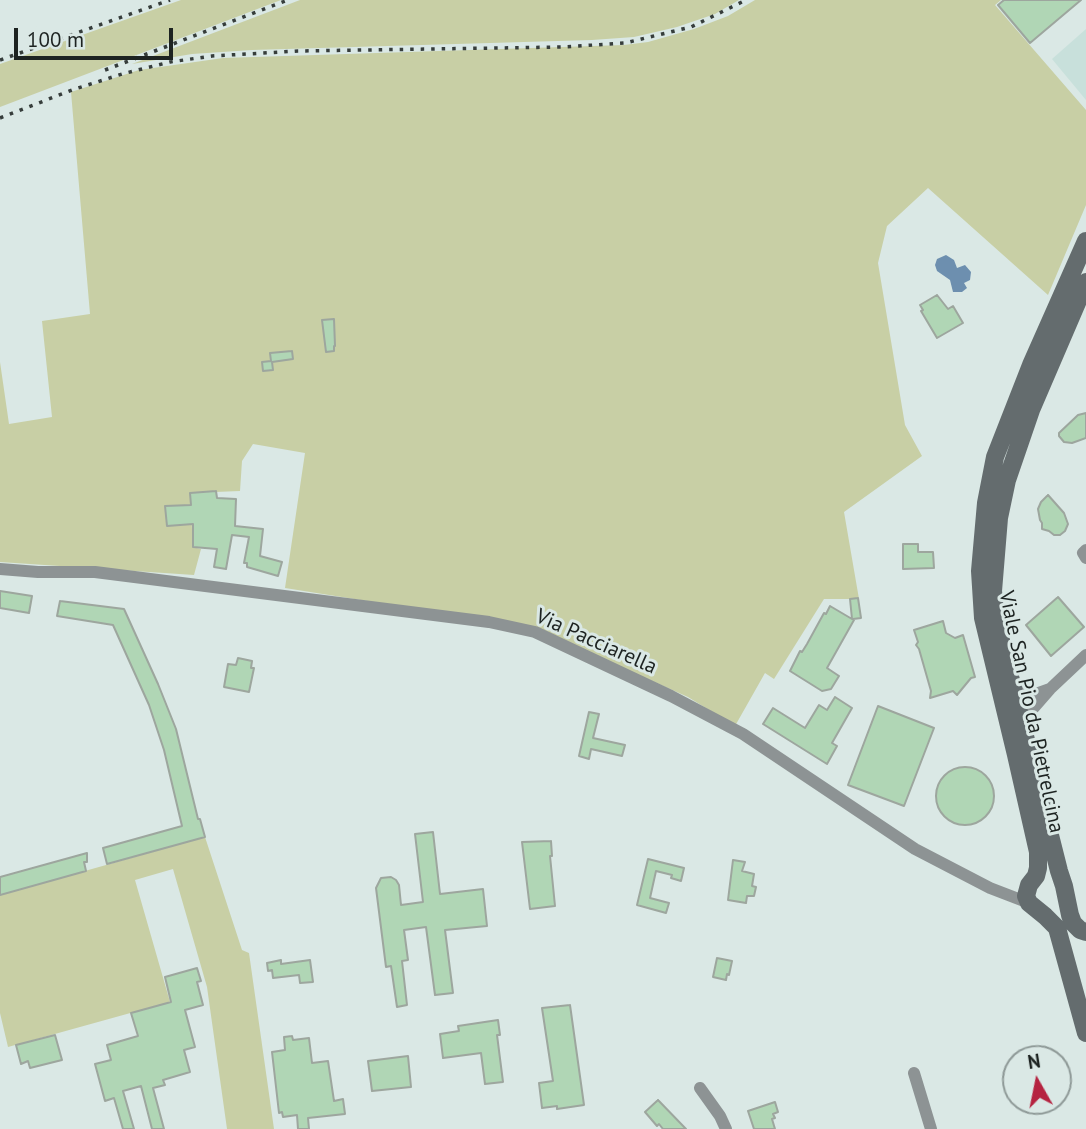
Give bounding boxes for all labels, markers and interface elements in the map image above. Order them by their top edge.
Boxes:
scale bar [18,14,177,58]
text: 100 m [27,26,84,53]
street label: Viale San Pio da Pietrelcina [993,589,1069,835]
street label: Via Pacciarella [531,604,661,680]
north arrow [1002,1045,1072,1115]
text: N [1026,1048,1042,1074]

